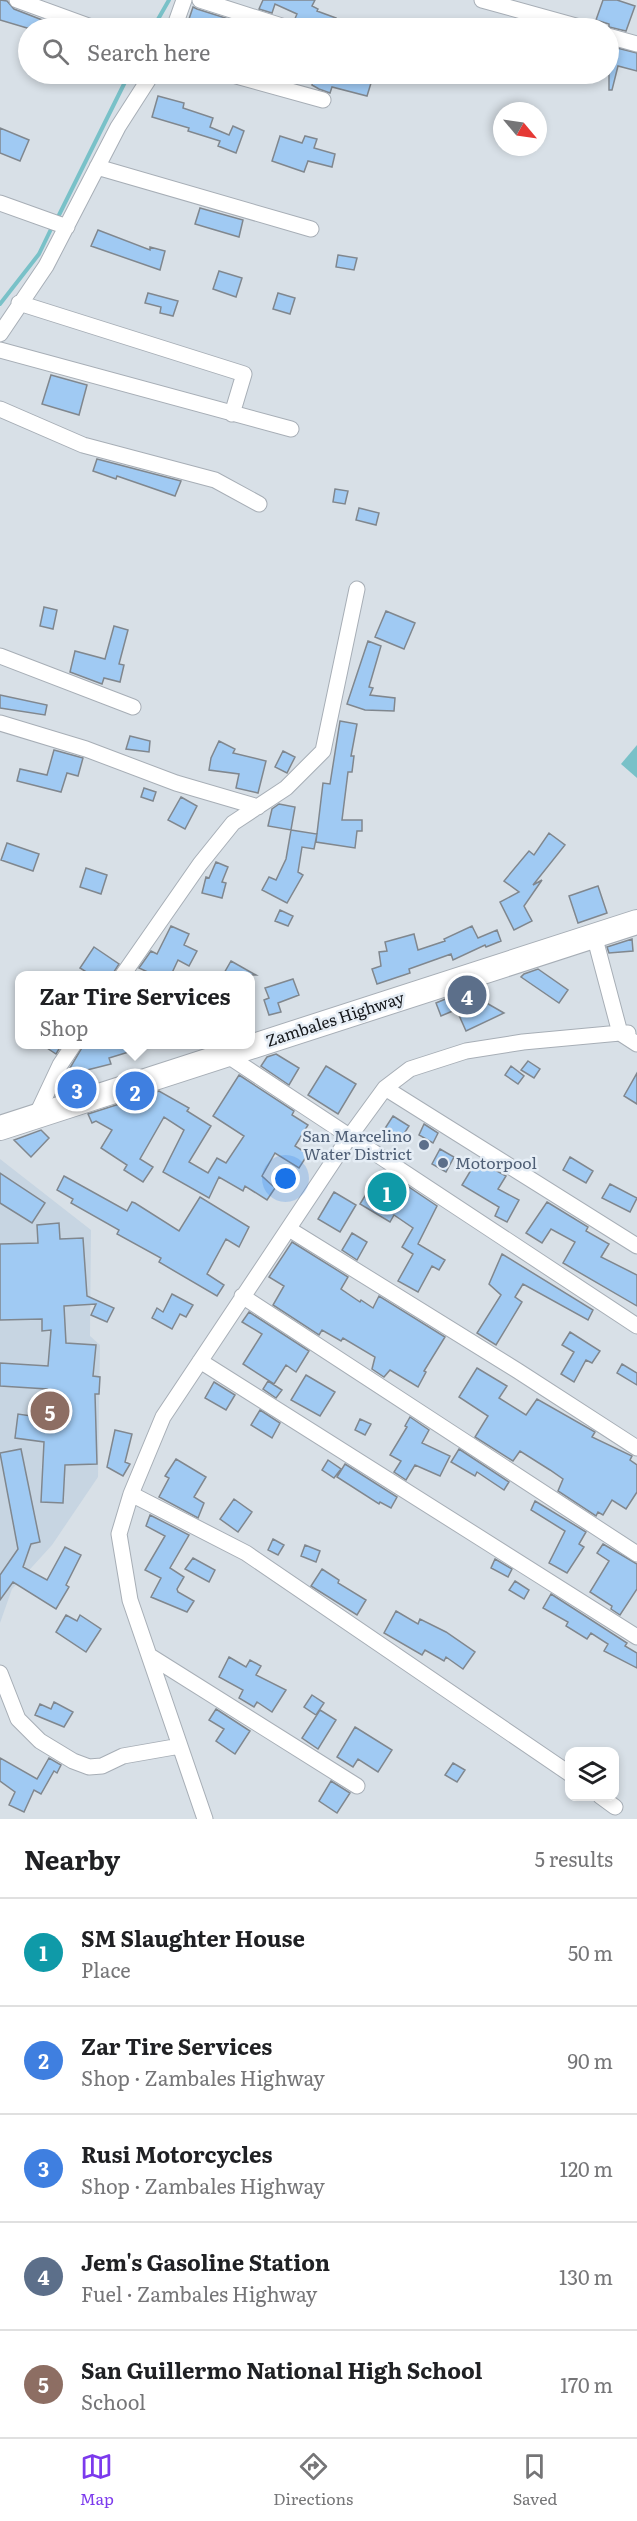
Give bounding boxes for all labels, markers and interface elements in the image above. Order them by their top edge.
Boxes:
search box [18,18,619,84]
icon: search [39,35,72,68]
text: Search here [87,35,210,68]
north arrow [493,102,547,156]
popup [15,971,255,1049]
pin: 4 [448,972,486,1018]
text: Zar Tire Services [39,979,231,1012]
street label: Zambales Highway [262,984,408,1052]
text: Shop [39,1012,88,1042]
pin: 3 [58,1066,97,1112]
pin: 2 [116,1068,154,1114]
place label: San Marcelino Water District [302,1123,413,1165]
marker: San Marcelino Water District [417,1138,431,1152]
place label: Motorpool [455,1150,537,1174]
marker: Motorpool [436,1156,450,1170]
your location [271,1164,300,1193]
pin: 1 [368,1170,406,1214]
pin: 5 [31,1388,70,1434]
map controls [565,1747,619,1801]
button: layers [565,1747,619,1801]
text: Nearby [24,1839,120,1878]
text: 5 results [535,1843,613,1873]
text: SM Slaughter House [81,1921,305,1954]
text: 1 [39,1937,48,1967]
text: 50 m [568,1937,613,1967]
text: Place [81,1954,131,1984]
text: Zar Tire Services [81,2029,272,2062]
text: 2 [38,2045,49,2075]
text: 90 m [568,2045,613,2075]
text: Shop · Zambales Highway [81,2062,325,2092]
text: Rusi Motorcycles [81,2137,272,2170]
text: 3 [38,2153,49,2183]
text: 120 m [560,2153,613,2183]
text: Shop · Zambales Highway [81,2170,325,2200]
text: Jem's Gasoline Station [81,2245,330,2278]
text: 4 [37,2261,50,2291]
text: 130 m [559,2261,613,2291]
text: Fuel · Zambales Highway [81,2278,317,2308]
text: San Guillermo National High School [81,2353,482,2386]
text: 5 [38,2369,49,2399]
text: 170 m [560,2369,613,2399]
text: School [81,2386,146,2416]
tab: Map [80,2450,114,2510]
tab: Directions [273,2450,353,2510]
tab: Saved [513,2450,557,2510]

